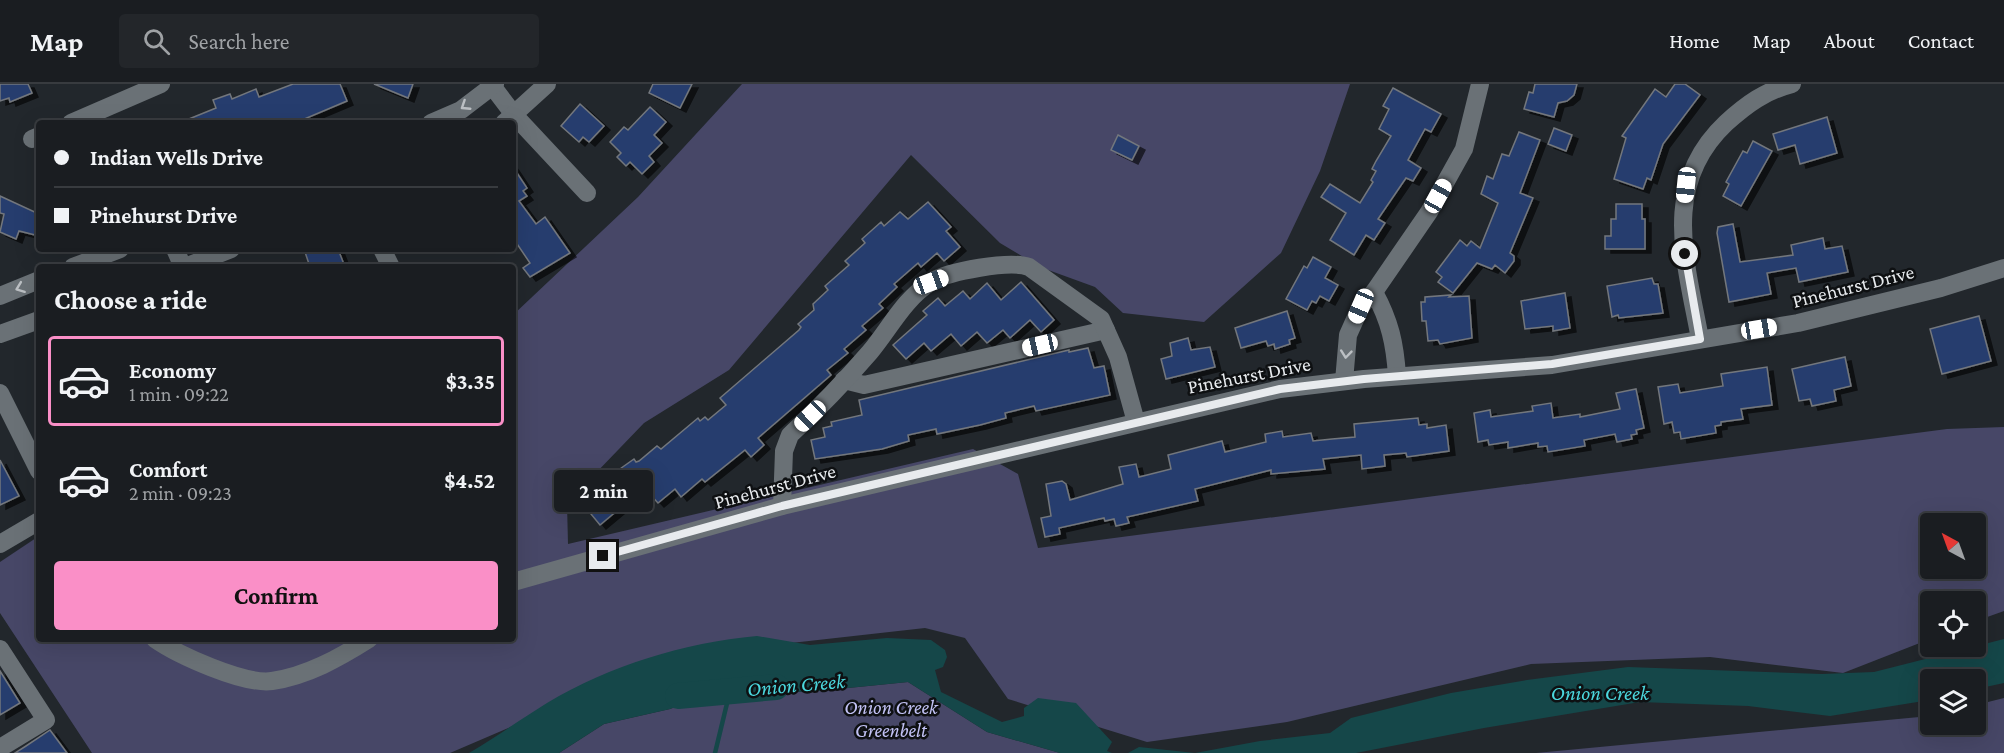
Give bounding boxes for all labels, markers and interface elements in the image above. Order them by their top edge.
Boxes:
search box [119,14,539,68]
icon: search [140,25,173,58]
text: Map [30,26,83,57]
text: Search here [188,29,289,54]
text: Home [1669,29,1719,53]
text: Map [1752,29,1791,53]
text: About [1824,29,1875,53]
text: Contact [1908,29,1974,53]
one-way arrow [461,99,471,111]
text: Indian Wells Drive [90,145,263,170]
car [1675,166,1697,204]
car [1421,176,1455,216]
text: Pinehurst Drive [90,203,237,228]
route start [1671,240,1698,267]
street label: Pinehurst Drive [1790,260,1916,312]
car [911,267,951,297]
one-way arrow [15,281,26,293]
text: Choose a ride [54,285,207,315]
car [1346,286,1376,326]
car [1740,317,1778,341]
car [1020,332,1060,358]
one-way arrow [1340,349,1353,358]
street label: Pinehurst Drive [1186,352,1313,398]
icon: car [57,354,111,408]
text: Economy [129,358,216,383]
text: $3.35 [446,369,495,394]
text: 1 min · 09:22 [129,383,229,405]
car [791,397,829,435]
icon: car [57,453,111,507]
text: Comfort [129,457,207,482]
street label: Pinehurst Drive [712,459,838,513]
text: $4.52 [444,468,495,493]
callout: 2 min [554,469,652,511]
text: 2 min [579,480,628,502]
text: 2 min · 09:23 [129,482,232,504]
north arrow [1920,513,1986,579]
map controls [1920,513,1986,735]
route end [589,542,616,569]
button: Confirm [54,561,498,630]
button: locate [1920,591,1986,657]
water label: Onion Creek [746,669,847,701]
button: layers [1920,669,1986,735]
water label: Onion Creek [1551,681,1650,705]
park label: Onion Creek Greenbelt [844,696,939,741]

